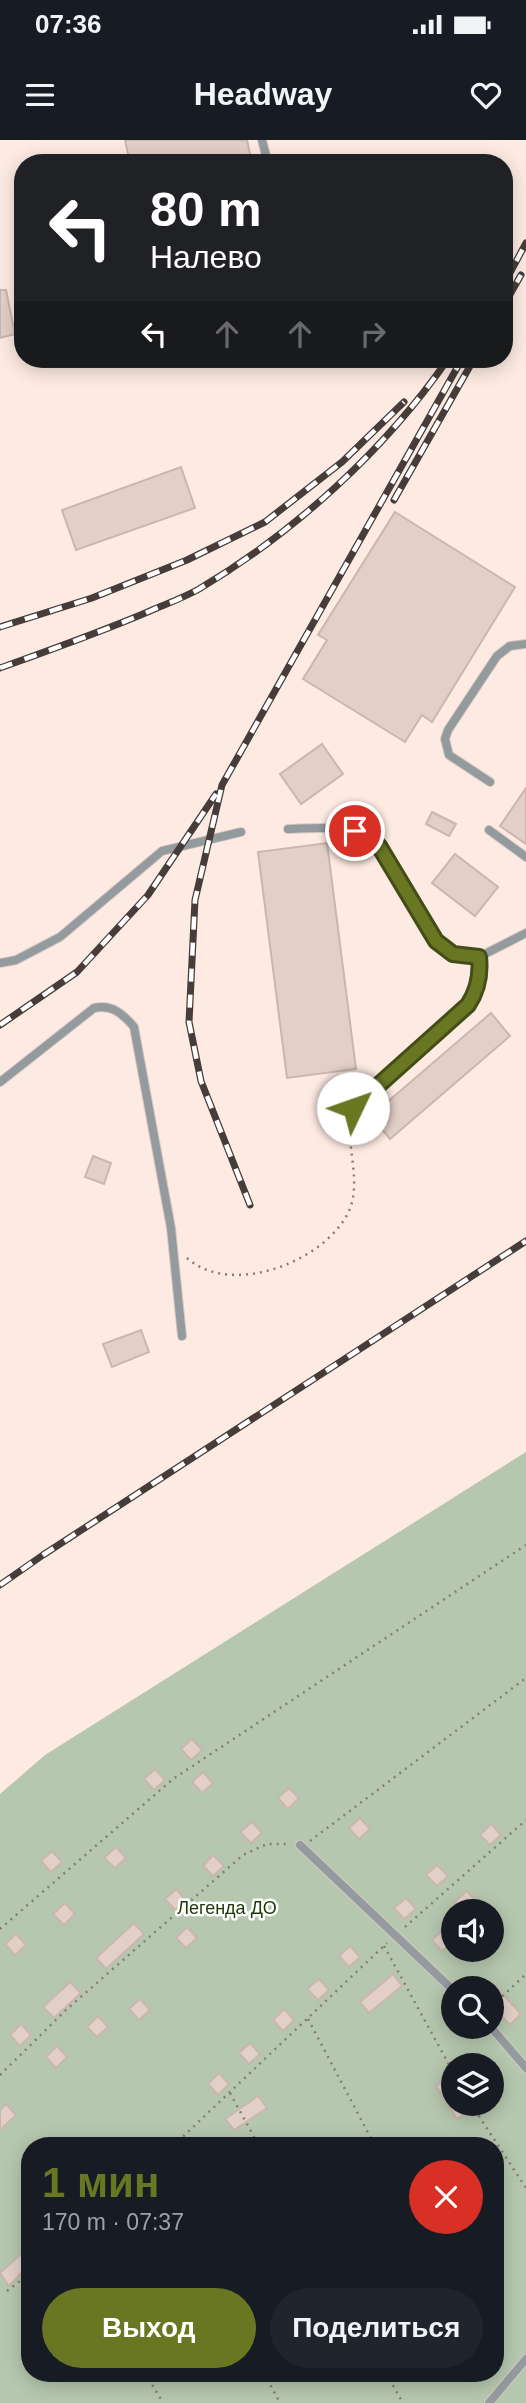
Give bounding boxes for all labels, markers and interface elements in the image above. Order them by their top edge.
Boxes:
text: 07:36 [35,9,102,39]
icon: menu [21,76,59,114]
text: Headway [194,76,332,112]
icon: heart [467,76,505,114]
icon: left [35,182,126,273]
text: 80 m [150,182,262,236]
text: Налево [150,239,262,275]
icon: left [135,315,173,353]
icon: ahead [208,315,246,353]
icon: ahead [281,315,319,353]
icon: right [354,315,392,353]
pin [325,801,385,861]
icon: arrive [336,812,374,850]
position arrow [316,1071,390,1145]
park label: Легенда ДО [177,1898,277,1918]
map controls [441,1899,504,2116]
button: sound [441,1899,504,1962]
button: search [441,1976,504,2039]
button: layers [441,2053,504,2116]
text: 1 мин [42,2159,159,2206]
button: close [409,2160,483,2234]
text: 170 m · 07:37 [42,2209,184,2235]
button: Выход [42,2288,256,2368]
button: Поделиться [270,2288,483,2368]

